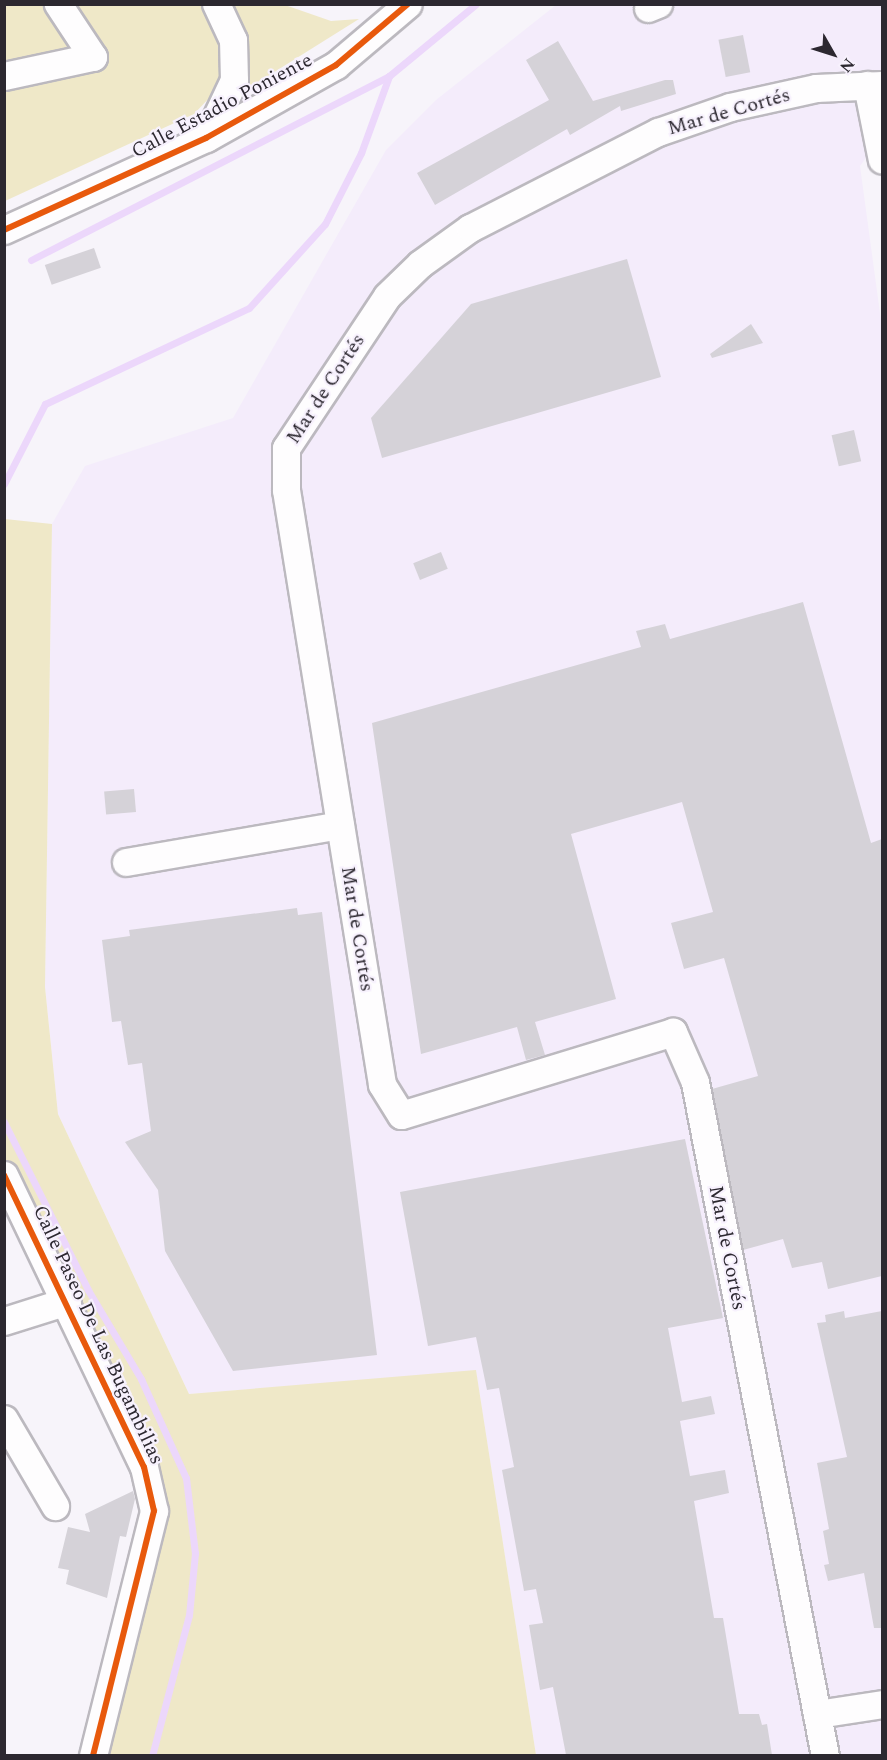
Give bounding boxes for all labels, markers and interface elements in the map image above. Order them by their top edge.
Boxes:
north arrow [803,24,863,84]
street label: Calle Estadio Poniente [128,48,316,164]
text: N [834,53,860,78]
street label: Mar de Cortés [665,83,793,141]
street label: Mar de Cortés [282,329,370,449]
street label: Mar de Cortés [335,865,379,993]
street label: Mar de Cortés [703,1184,751,1312]
street label: Calle Paseo De Las Bugambilias [27,1202,169,1468]

